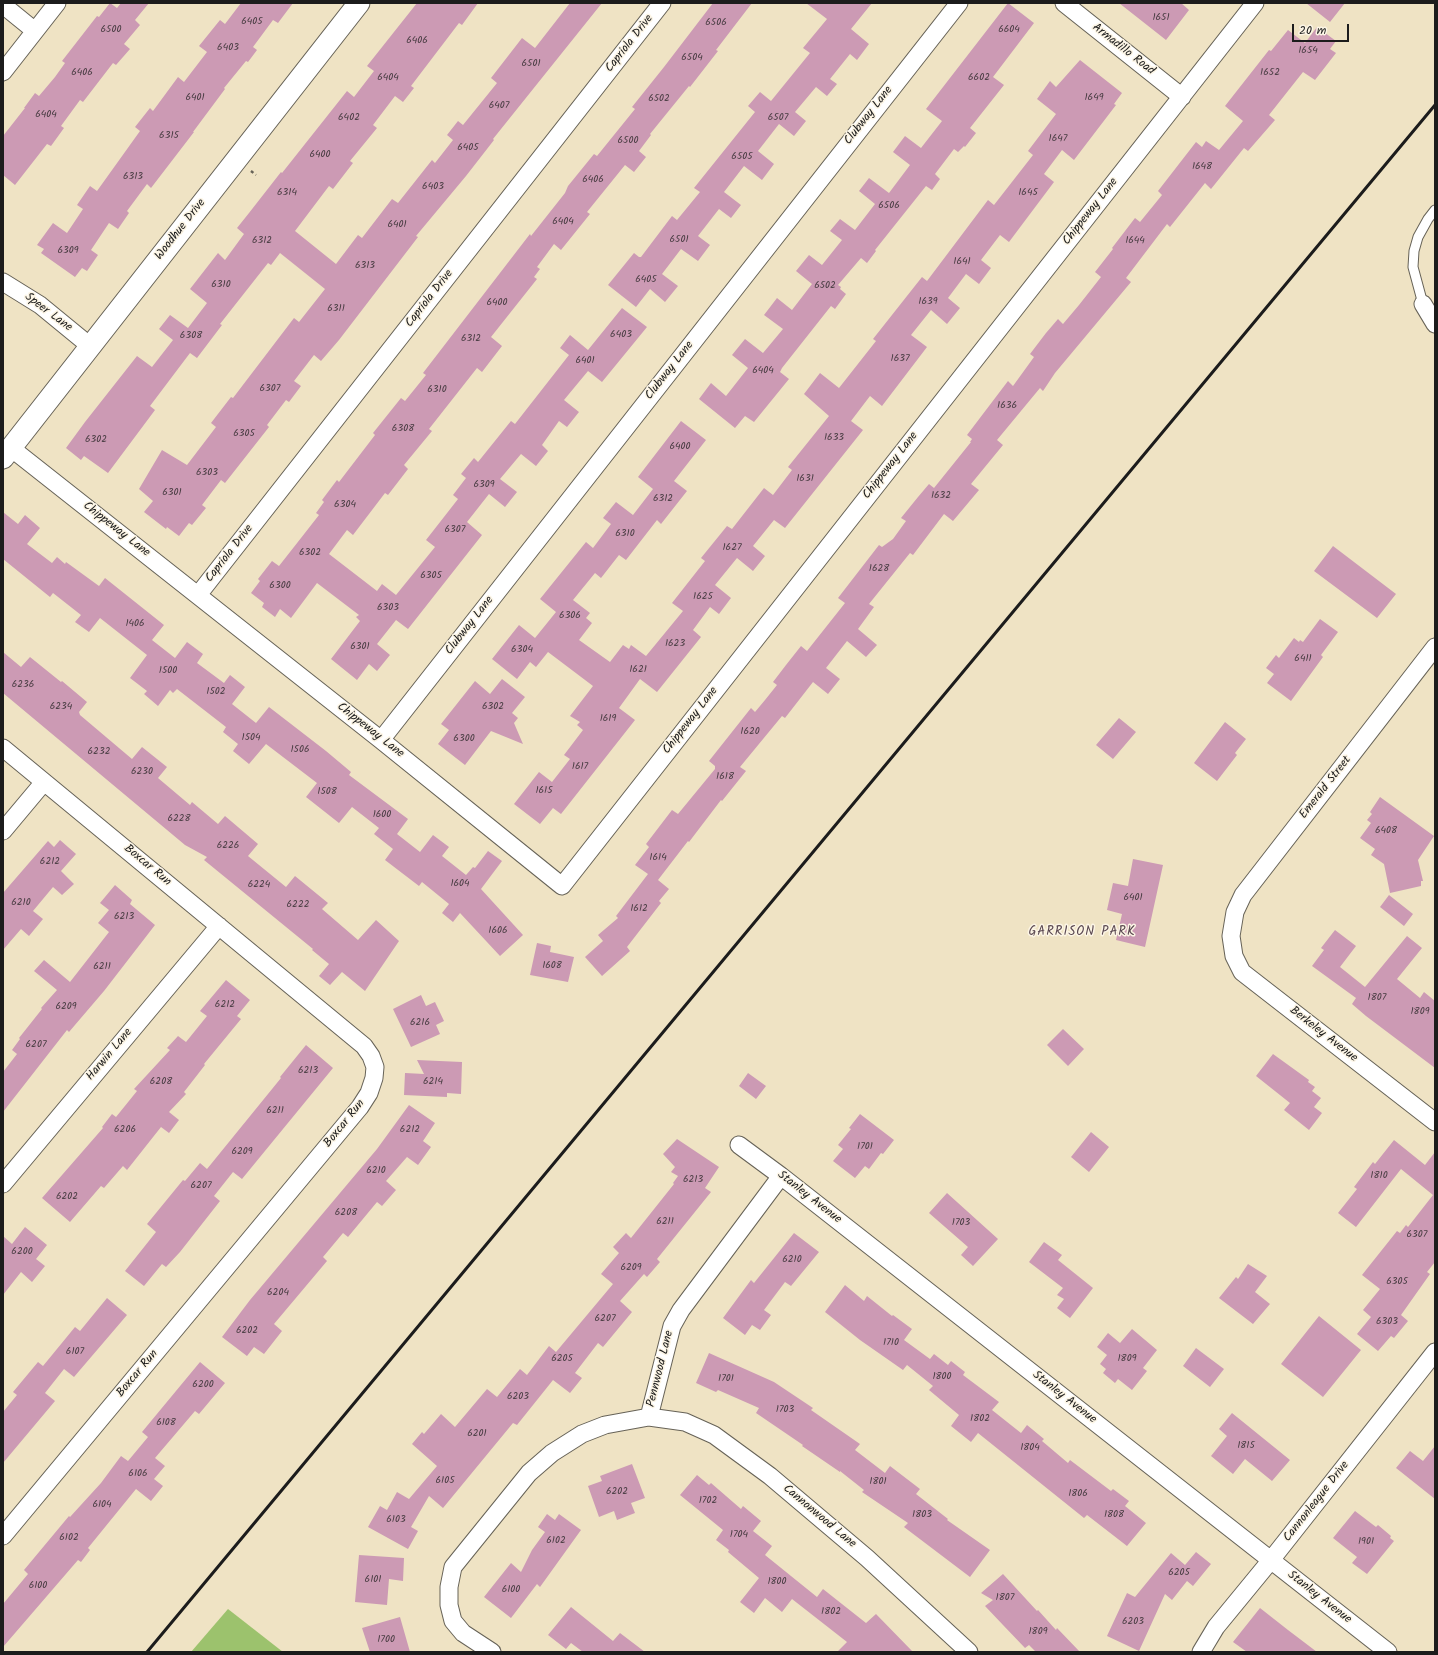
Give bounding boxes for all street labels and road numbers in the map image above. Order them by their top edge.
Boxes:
street label: Capriola Drive [603,12,657,76]
street label: Armadillo Road [1089,21,1157,79]
street label: Clubway Lane [842,84,896,148]
street label: Chippeway Lane [1060,175,1122,249]
street label: Woodhue Drive [153,197,209,263]
street label: Capriola Drive [403,267,457,331]
street label: Speer Lane [21,290,75,336]
street label: Clubway Lane [643,339,697,403]
street label: Chippeway Lane [860,429,922,503]
street label: Chippeway Lane [79,499,153,561]
street label: Capriola Drive [203,522,257,586]
street label: Clubway Lane [443,594,497,658]
street label: Chippeway Lane [660,684,722,758]
street label: Chippeway Lane [333,700,407,762]
street label: Emerald Street [1297,754,1355,822]
street label: Boxcar Run [120,842,174,890]
street label: Berkeley Avenue [1286,1004,1360,1066]
street label: Harwin Lane [84,1026,136,1084]
street label: Boxcar Run [321,1097,369,1151]
street label: Stanley Avenue [774,1169,844,1227]
street label: Pennwood Lane [645,1329,677,1409]
street label: Boxcar Run [114,1347,162,1401]
street label: Stanley Avenue [1029,1369,1099,1427]
street label: Cannonleague Drive [1281,1459,1353,1545]
street label: Cannonwood Lane [779,1482,859,1552]
street label: Stanley Avenue [1284,1569,1354,1627]

